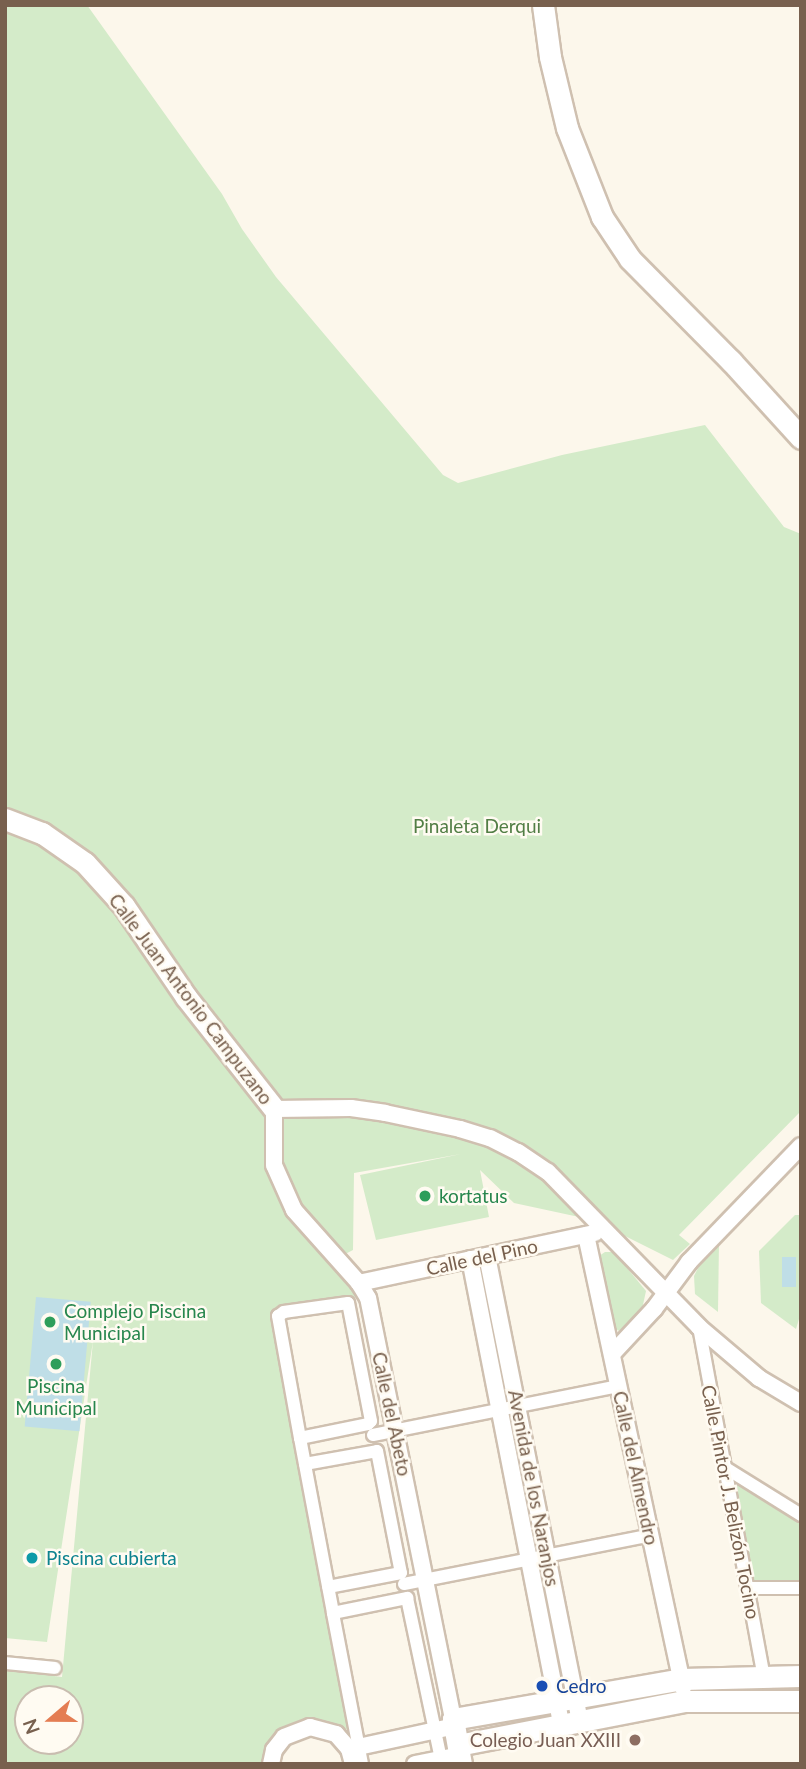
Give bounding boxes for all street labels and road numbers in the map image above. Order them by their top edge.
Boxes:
street label: Calle Juan Antonio Campuzano [104,889,278,1109]
street label: Calle del Pino [424,1234,540,1280]
street label: Calle del Abeto [368,1350,416,1478]
street label: Calle Pintor J. Belizón Tocino [697,1382,765,1622]
street label: Avenida de los Naranjos [504,1388,564,1588]
street label: Calle del Almendro [608,1389,664,1547]

